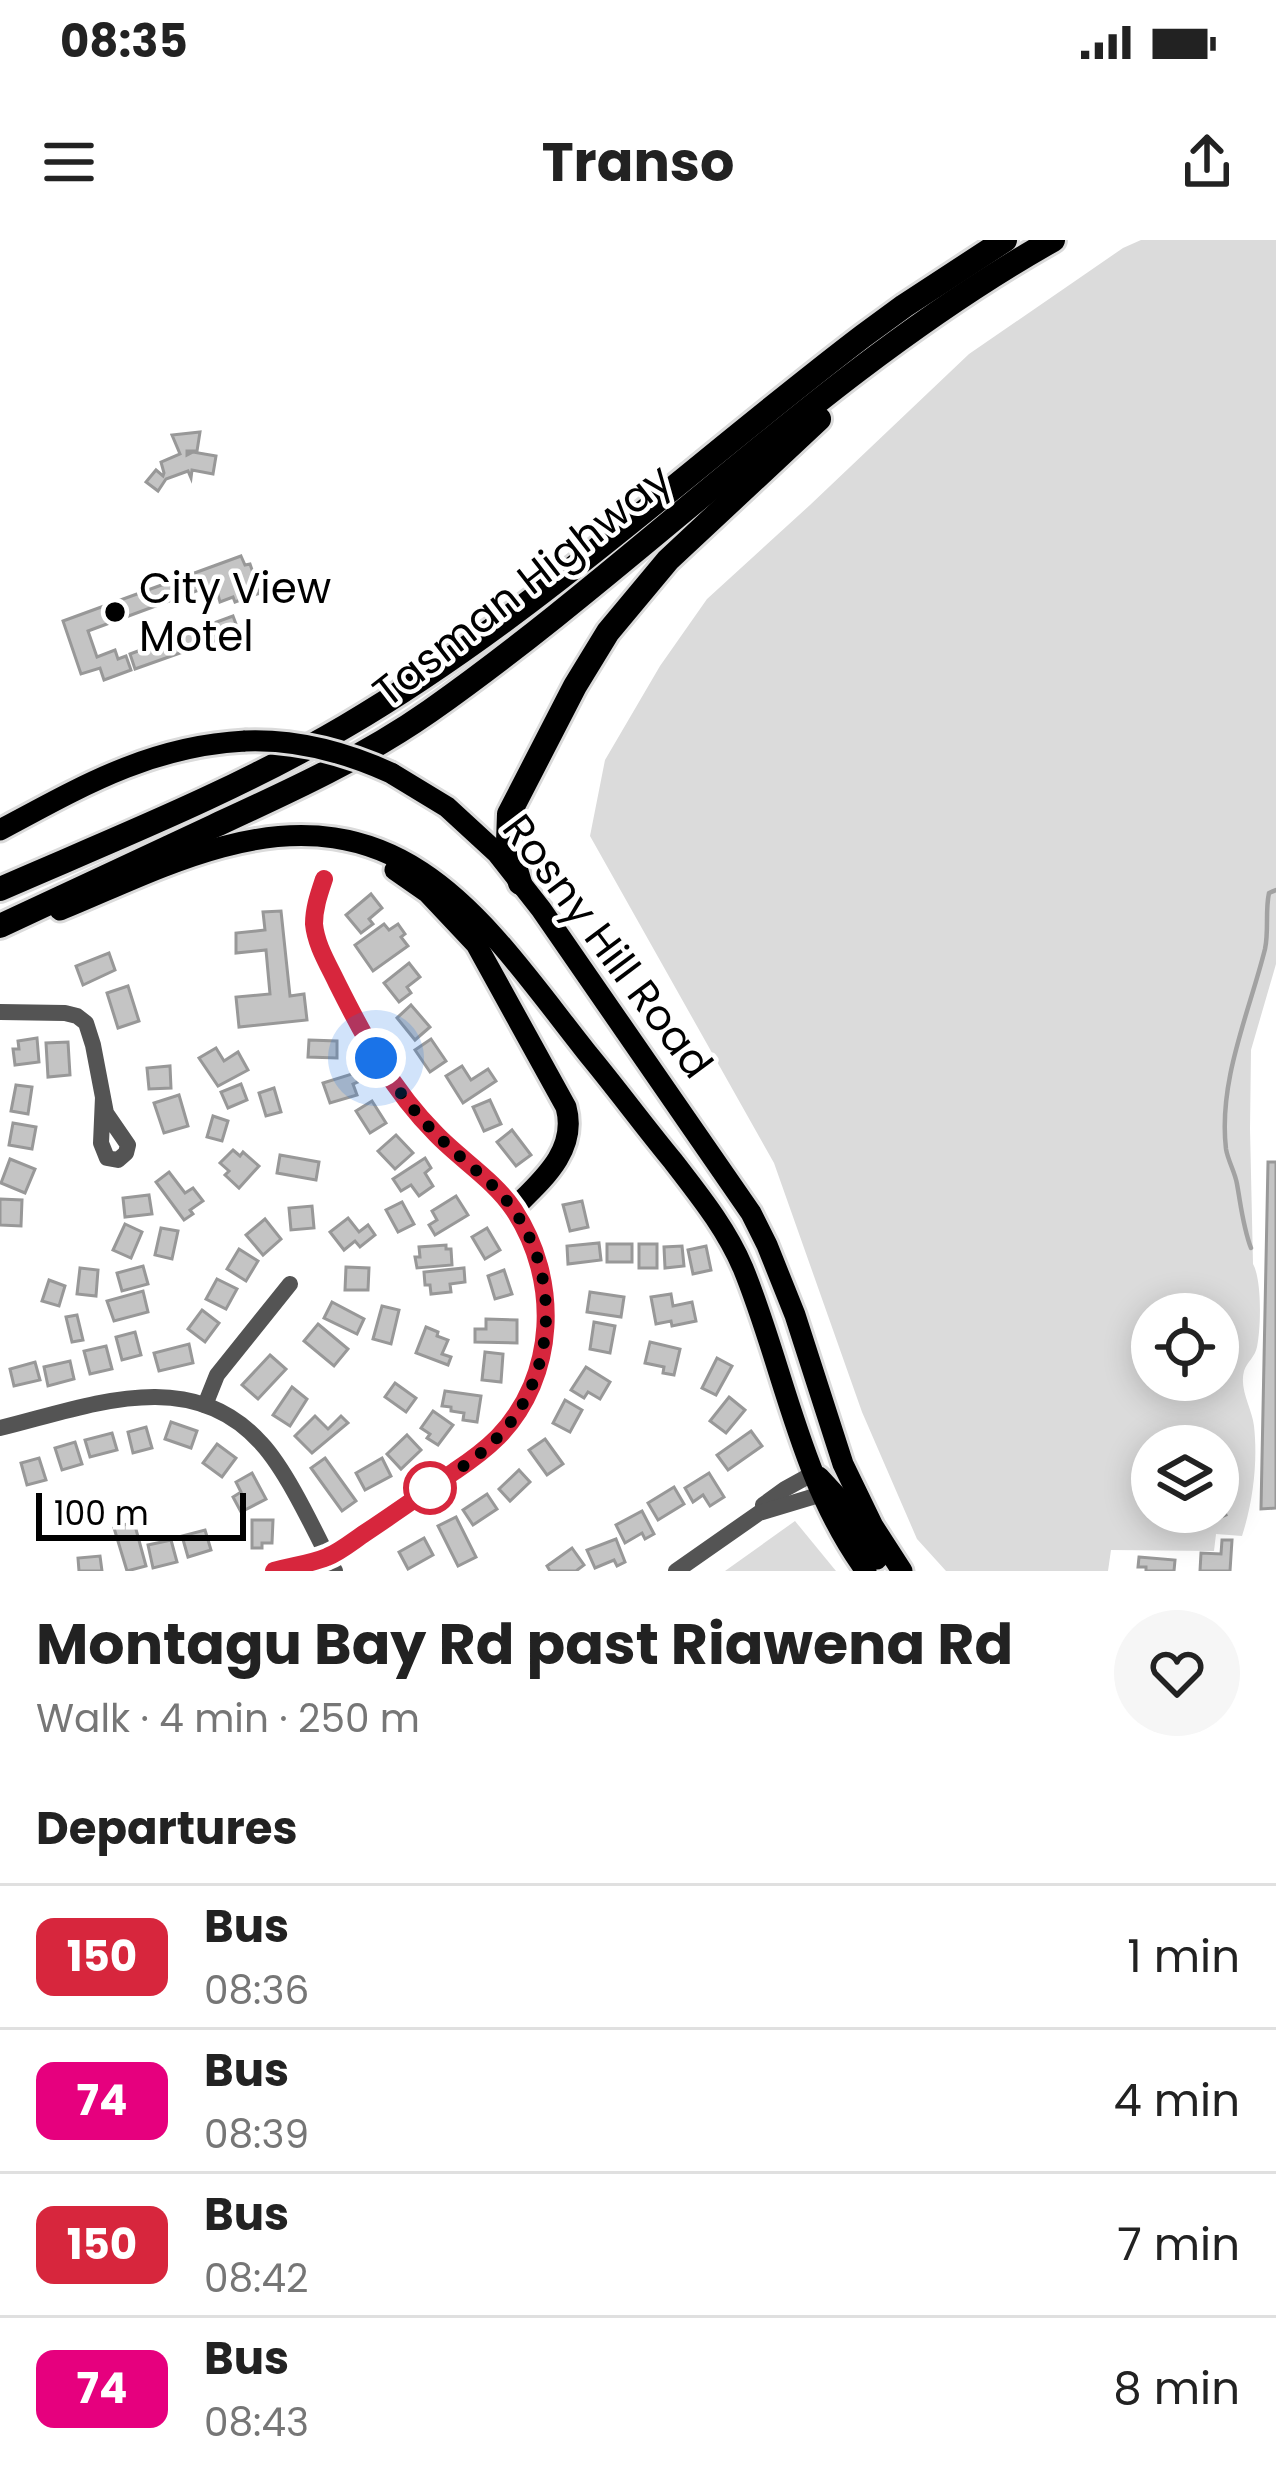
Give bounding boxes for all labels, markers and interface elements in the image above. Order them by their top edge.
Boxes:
text: 08:35 [60,10,188,73]
text: Transo [542,124,734,200]
icon: menu [36,129,102,195]
icon: share [1174,129,1240,195]
street label: Tasman Highway [361,450,684,721]
place label: City View Motel [139,559,331,666]
marker: City View Motel [102,599,128,625]
street label: Rosny Hill Road [489,802,726,1090]
your location [346,1028,406,1088]
map controls [1131,1293,1239,1533]
button: locate [1131,1293,1239,1401]
button: layers [1131,1425,1239,1533]
unlabelled marker [405,1463,455,1513]
scale bar [36,1487,246,1540]
text: 100 m [54,1490,149,1537]
text: Montagu Bay Rd past Riawena Rd [36,1604,1013,1684]
button: heart [1114,1610,1240,1736]
text: Walk · 4 min · 250 m [36,1691,420,1746]
text: Departures [36,1797,298,1860]
text: Bus [204,1895,289,1958]
text: 1 min [1127,1925,1240,1988]
text: 150 [67,1927,137,1986]
text: 08:36 [204,1963,309,2018]
text: Bus [204,2039,289,2102]
text: 4 min [1113,2069,1240,2132]
text: 74 [77,2071,127,2130]
text: 08:39 [204,2107,309,2162]
text: Bus [204,2183,289,2246]
text: 7 min [1117,2213,1240,2276]
text: 150 [67,2215,137,2274]
text: 08:42 [204,2251,308,2306]
text: Bus [204,2327,289,2390]
text: 8 min [1113,2357,1240,2420]
text: 74 [77,2359,127,2418]
text: 08:43 [204,2395,309,2450]

